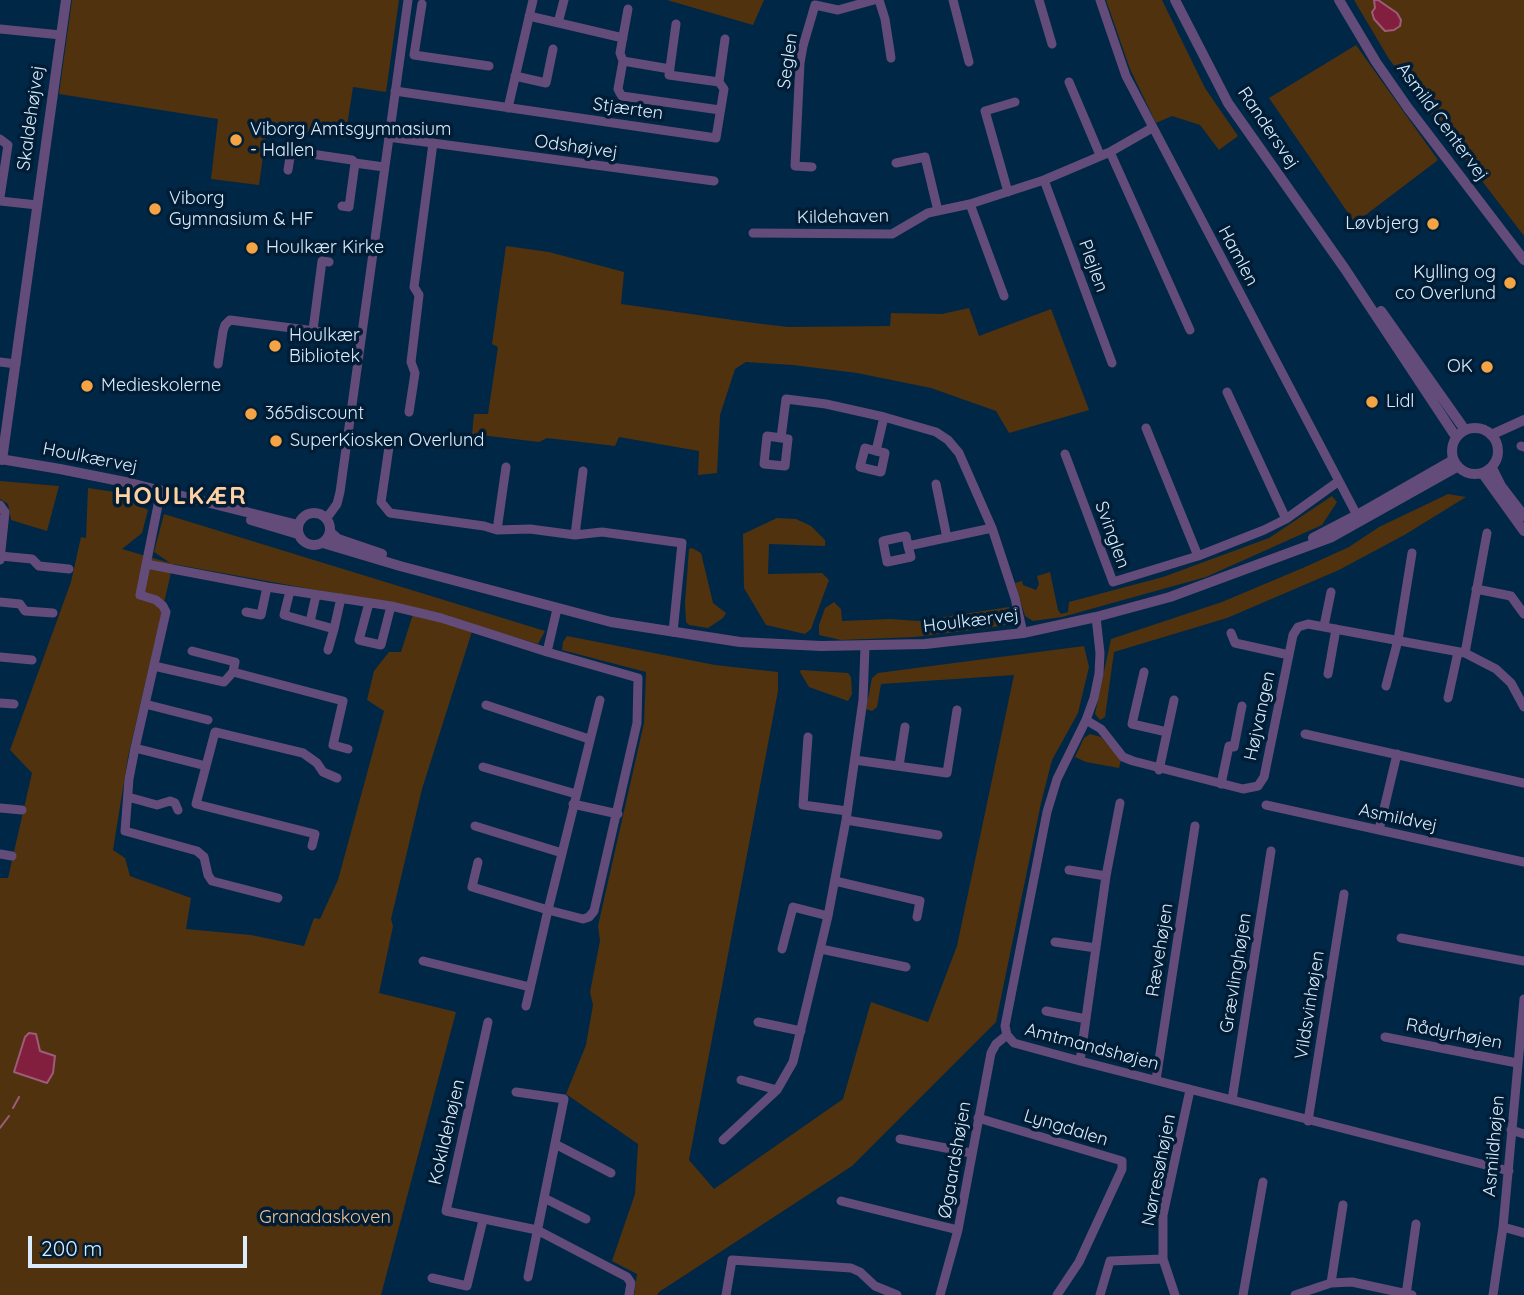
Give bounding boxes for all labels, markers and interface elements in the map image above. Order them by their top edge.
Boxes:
street label: Seglen [773,32,803,90]
street label: Asmild Centervej [1392,59,1492,185]
street label: Skaldehøjvej [13,64,49,172]
street label: Randersvej [1233,83,1303,173]
street label: Stjærten [591,93,665,125]
place label: Viborg Amtsgymnasium - Hallen [250,119,452,162]
street label: Odshøjvej [533,130,619,164]
marker: Viborg Amtsgymnasium - Hallen [228,132,244,148]
place label: Viborg Gymnasium & HF [169,188,314,230]
marker: Viborg Gymnasium & HF [147,201,163,217]
street label: Kildehaven [797,205,889,229]
place label: Løvbjerg [1345,213,1419,235]
marker: Løvbjerg [1425,216,1441,232]
street label: Hamlen [1213,222,1263,290]
place label: Houlkær Kirke [266,237,384,259]
street label: Plejlen [1074,237,1112,295]
marker: Houlkær Kirke [244,240,260,256]
place label: Kylling og co Overlund [1395,262,1496,304]
marker: Kylling og co Overlund [1502,275,1518,291]
place label: Houlkær Bibliotek [289,325,360,368]
marker: Houlkær Bibliotek [267,338,283,354]
place label: OK [1447,356,1473,378]
marker: OK [1479,359,1495,375]
place label: Medieskolerne [101,375,221,397]
marker: Medieskolerne [79,378,95,394]
place label: Lidl [1386,391,1414,413]
marker: Lidl [1364,394,1380,410]
place label: 365discount [265,403,364,425]
marker: 365discount [243,406,259,422]
place label: SuperKiosken Overlund [290,430,484,452]
marker: SuperKiosken Overlund [268,433,284,449]
street label: Houlkærvej [41,438,139,478]
district label: HOULKÆR [115,483,247,511]
street label: Svinglen [1090,499,1134,571]
street label: Houlkærvej [922,604,1020,638]
street label: Højvangen [1240,669,1280,763]
street label: Asmildvej [1357,799,1439,837]
street label: Rævehøjen [1142,902,1178,998]
street label: Grævlinghøjen [1216,911,1256,1035]
street label: Vildsvinhøjen [1291,949,1329,1061]
street label: Rådyrhøjen [1404,1014,1504,1054]
street label: Amtmandshøjen [1023,1019,1161,1075]
street label: Kokildehøjen [424,1077,470,1187]
street label: Asmildhøjen [1479,1094,1509,1198]
street label: Øgaardshøjen [934,1100,976,1220]
street label: Lyngdalen [1021,1105,1111,1151]
street label: Nørresøhøjen [1138,1112,1180,1228]
park label: Granadaskoven [259,1207,391,1229]
scale bar [32,1222,250,1266]
text: 200 m [41,1235,103,1261]

